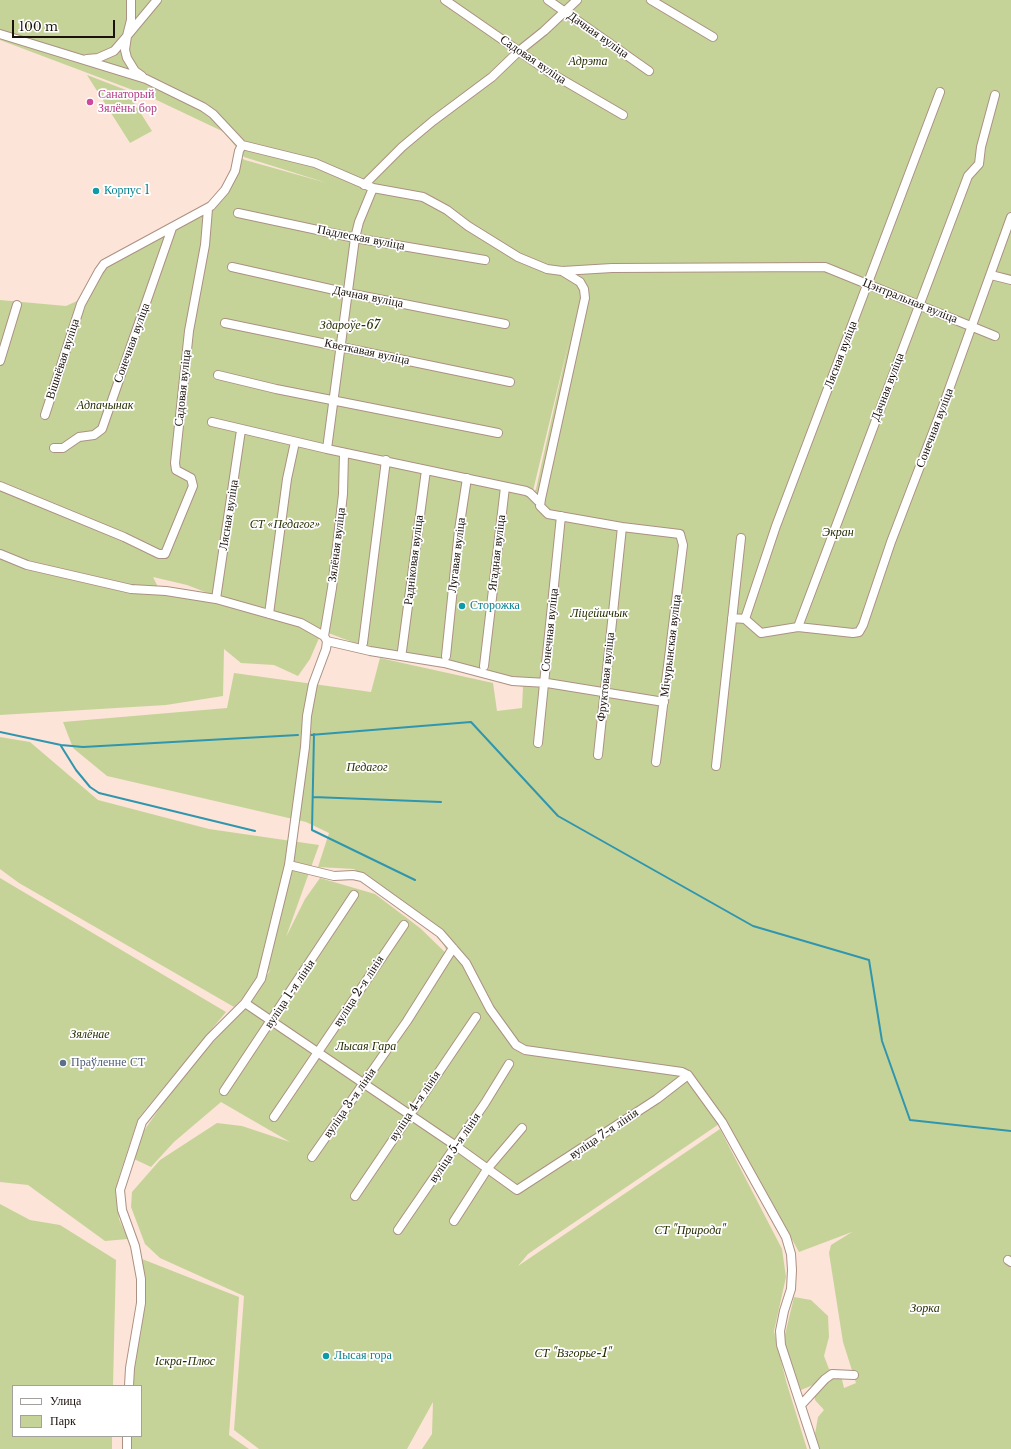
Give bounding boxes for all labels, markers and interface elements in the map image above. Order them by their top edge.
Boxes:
street label: Дачная вуліца [565,9,631,61]
scale bar [14,12,117,38]
text: 100 m [19,19,58,34]
street label: Садовая вуліца [497,32,569,88]
park label: Адрэта [568,55,608,69]
place label: Санаторый Зялёны бор [98,88,157,116]
marker: Санаторый Зялёны бор [85,97,95,107]
place label: Корпус 1 [104,184,150,198]
marker: Корпус 1 [91,186,101,196]
street label: Падлеская вуліца [316,222,406,254]
street label: Цэнтральная вуліца [860,275,960,327]
street label: Дачная вуліца [331,283,405,311]
street label: Сонечная вуліца [111,301,153,385]
street label: Вішнёвая вуліца [43,317,83,401]
park label: Здароўе-67 [320,319,380,333]
street label: Лясная вуліца [821,319,861,391]
street label: Кветкавая вуліца [323,336,411,368]
street label: Садовая вуліца [172,349,194,427]
street label: Дачная вуліца [868,351,908,423]
street label: Сонечная вуліца [913,386,957,470]
park label: Адпачынак [77,399,133,413]
street label: Лясная вуліца [216,479,242,551]
street label: Зялёная вуліца [325,507,349,583]
street label: Радніковая вуліца [401,514,427,606]
street label: Ягадная вуліца [485,514,509,592]
street label: Лугавая вуліца [445,517,469,593]
park label: СТ «Педагог» [250,518,320,532]
park label: Экран [822,526,854,540]
street label: Сонечная вуліца [538,587,562,673]
street label: Мічурынская вуліца [658,594,684,698]
place label: Сторожка [470,599,520,613]
marker: Сторожка [457,601,467,611]
park label: Ліцейшчык [570,607,628,621]
street label: Фруктовая вуліца [594,632,618,722]
park label: Педагог [346,761,388,775]
street label: вуліца 2-я лінія [331,953,387,1029]
street label: вуліца 1-я лінія [262,957,318,1031]
park label: Зялёнае [70,1028,110,1042]
park label: Лысая Гара [336,1040,396,1054]
place label: Праўленне СТ [71,1056,145,1070]
marker: Праўленне СТ [58,1058,68,1068]
street label: вуліца 3-я лінія [321,1065,379,1141]
street label: вуліца 4-я лінія [386,1068,444,1144]
street label: вуліца 7-я лінія [567,1106,641,1162]
street label: вуліца 5-я лінія [426,1110,484,1186]
park label: СТ "Природа" [654,1224,726,1238]
park label: Зорка [910,1302,940,1316]
park label: СТ "Взгорье-1" [534,1347,612,1361]
place label: Лысая гора [334,1349,392,1363]
marker: Лысая гора [321,1351,331,1361]
park label: Іскра-Плюс [155,1355,215,1369]
legend [12,1385,142,1437]
text: Улица [50,1393,81,1408]
text: Парк [50,1413,76,1428]

